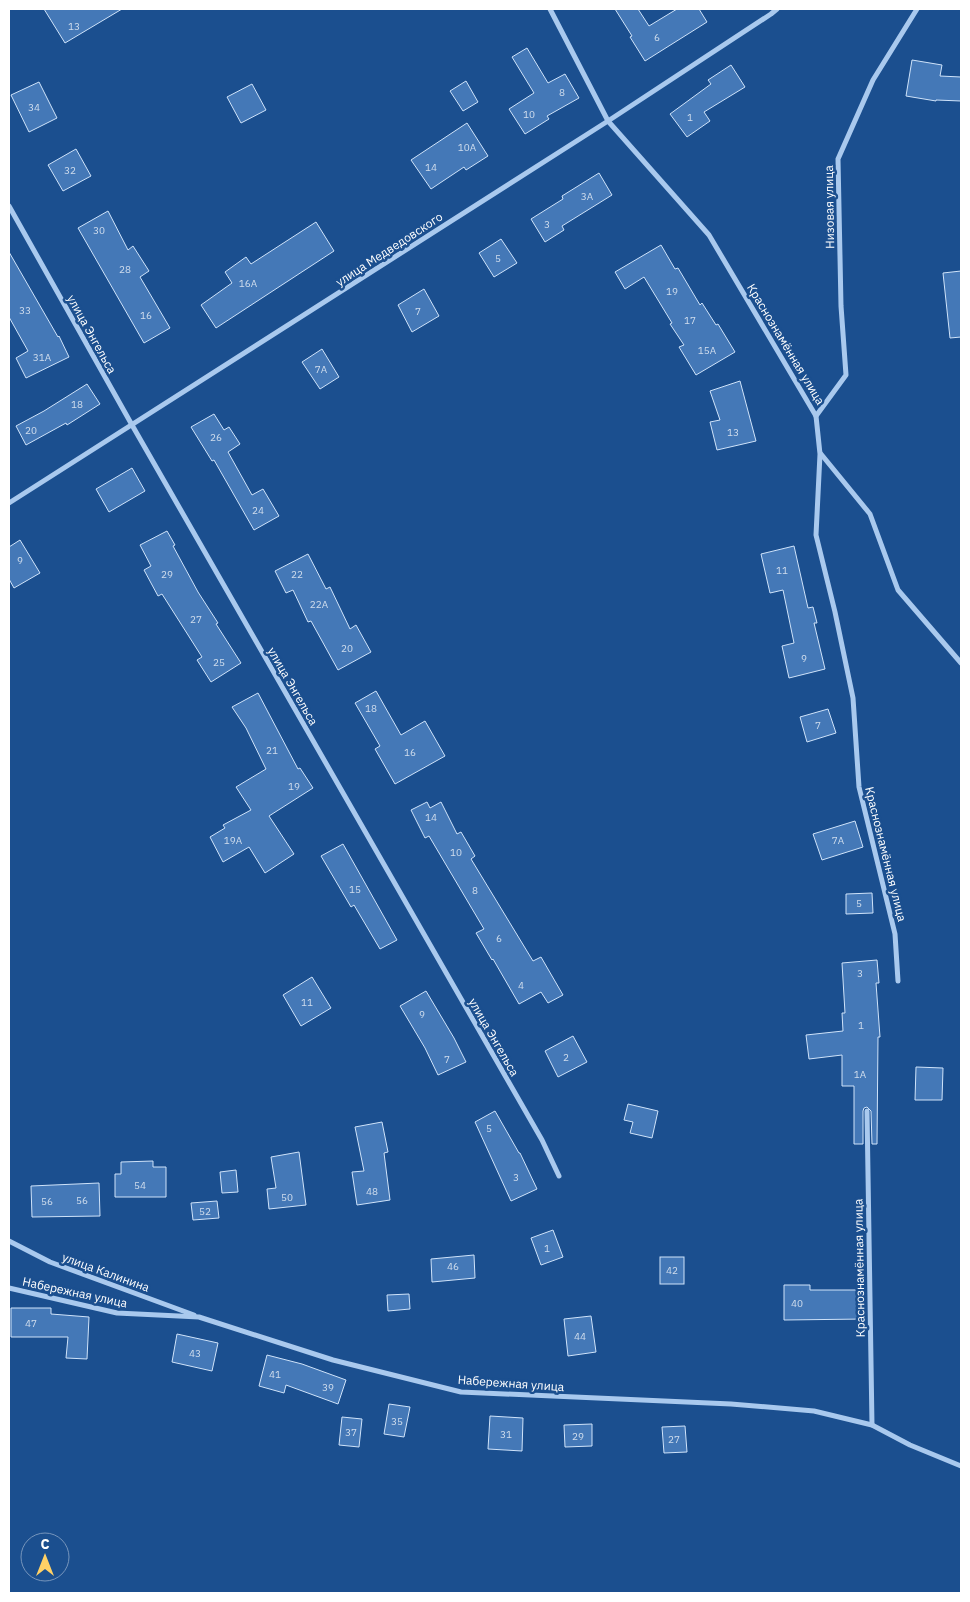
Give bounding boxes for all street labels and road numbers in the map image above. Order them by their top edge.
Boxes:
street label: Низовая улица [821,164,837,249]
street label: улица Медведовского [333,209,445,289]
street label: Краснознамённая улица [744,281,828,408]
street label: улица Энгельса [64,292,120,377]
street label: улица Энгельса [265,644,322,728]
street label: Краснознамённая улица [862,785,910,924]
street label: улица Энгельса [466,995,523,1079]
street label: Краснознамённая улица [850,1198,868,1337]
street label: улица Калинина [60,1249,152,1295]
street label: Набережная улица [21,1274,129,1311]
street label: Набережная улица [457,1372,565,1394]

